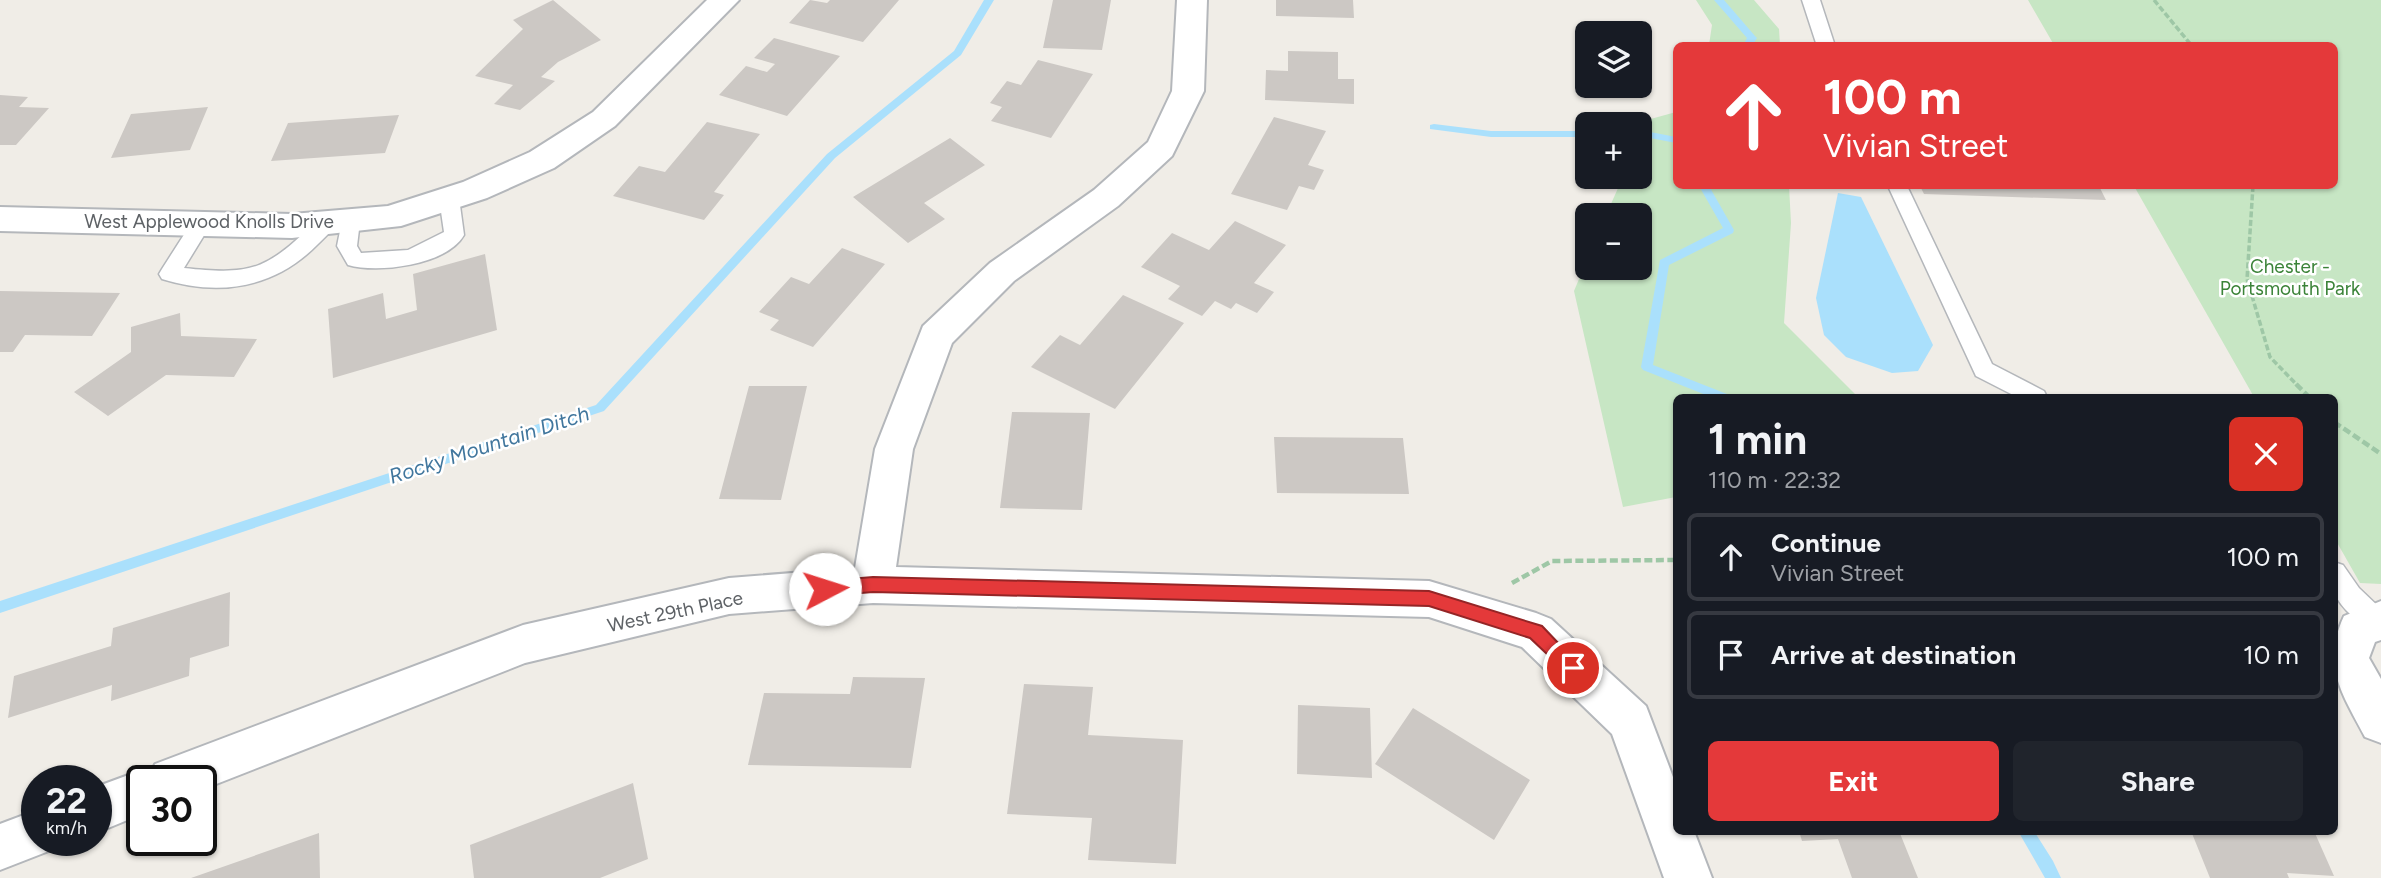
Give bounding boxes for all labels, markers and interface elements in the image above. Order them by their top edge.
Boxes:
map controls [1575,21,1652,280]
button: layers [1575,21,1652,98]
text: 100 m [1823,67,1962,126]
icon: ahead [1708,70,1799,161]
button: + [1575,112,1652,189]
text: Vivian Street [1823,127,2008,165]
button: − [1575,203,1652,280]
street label: West Applewood Knolls Drive [84,210,334,233]
park label: Chester - Portsmouth Park [2220,255,2361,300]
water label: Rocky Mountain Ditch [385,400,592,489]
text: 1 min [1708,414,1807,465]
button: close [2229,417,2303,491]
text: 110 m · 22:32 [1708,466,1841,494]
text: Continue [1771,527,1881,559]
icon: ahead [1712,538,1750,576]
text: 100 m [2226,541,2299,573]
position arrow [788,552,862,626]
text: Vivian Street [1771,559,1904,587]
street label: West 29th Place [605,586,745,637]
icon: arrive [1712,636,1750,674]
pin [1543,638,1603,698]
text: Arrive at destination [1771,639,2016,671]
text: 10 m [2243,639,2299,671]
icon: arrive [1554,649,1592,687]
button: Exit [1708,741,1999,821]
button: Share [2013,741,2303,821]
speed limit sign: 30 [126,765,217,856]
text: 22 [46,780,87,822]
text: km/h [46,817,87,839]

